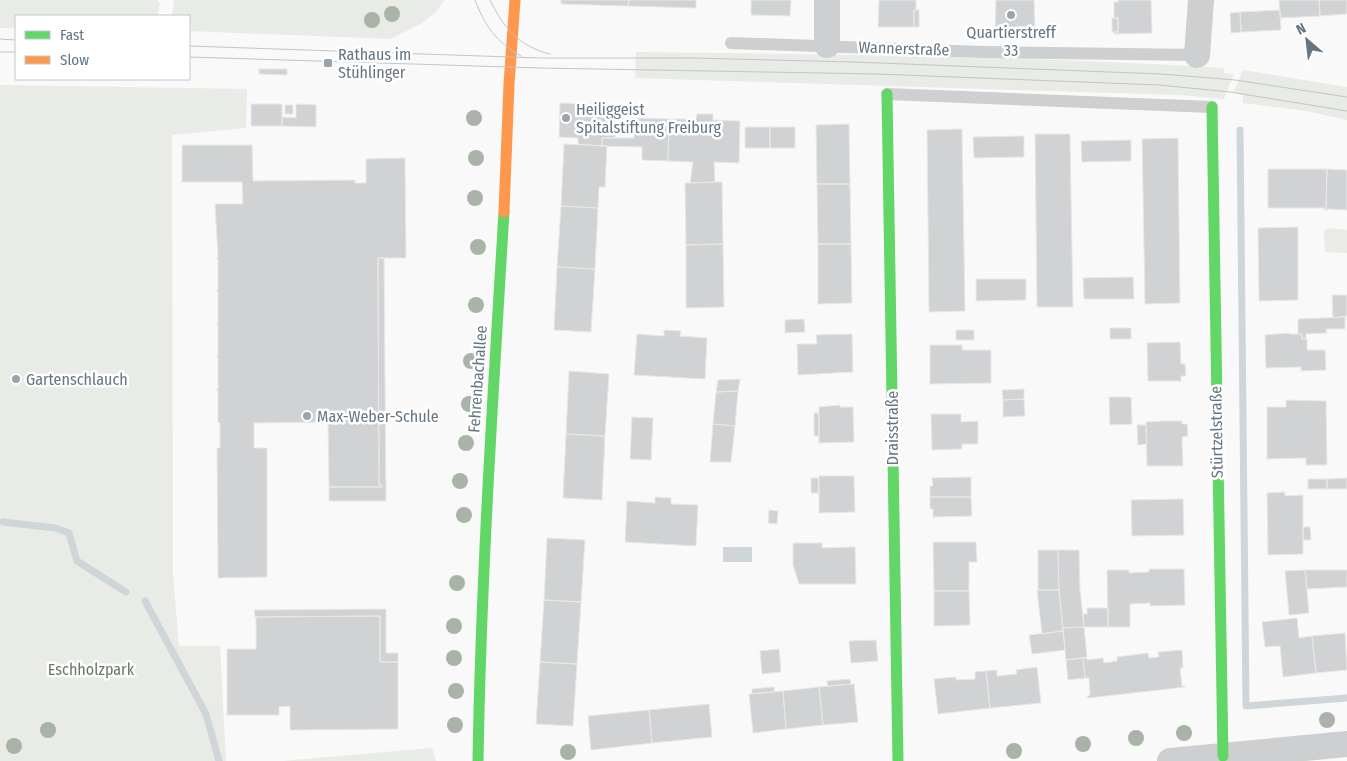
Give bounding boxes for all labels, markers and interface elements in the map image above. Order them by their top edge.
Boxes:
marker: Quartierstreff 33 [1005,9,1017,21]
legend [15,15,190,80]
north arrow [1282,15,1332,65]
text: N [1293,19,1309,38]
place label: Quartierstreff 33 [966,23,1057,60]
text: Fast [60,26,84,44]
street label: Wannerstraße [858,37,950,60]
place label: Rathaus im Stühlinger [338,45,411,82]
text: Slow [60,51,89,69]
marker: Rathaus im Stühlinger [322,57,334,69]
place label: Heiliggeist Spitalstiftung Freiburg [576,100,722,137]
marker: Heiliggeist Spitalstiftung Freiburg [560,112,572,124]
street label: Fehrenbachallee [464,325,491,433]
place label: Gartenschlauch [26,370,128,389]
marker: Gartenschlauch [10,373,22,385]
street label: Stürtzelstraße [1206,386,1227,478]
street label: Draisstraße [883,391,902,465]
place label: Max-Weber-Schule [317,407,439,426]
marker: Max-Weber-Schule [301,410,313,422]
park label: Eschholzpark [48,660,135,679]

